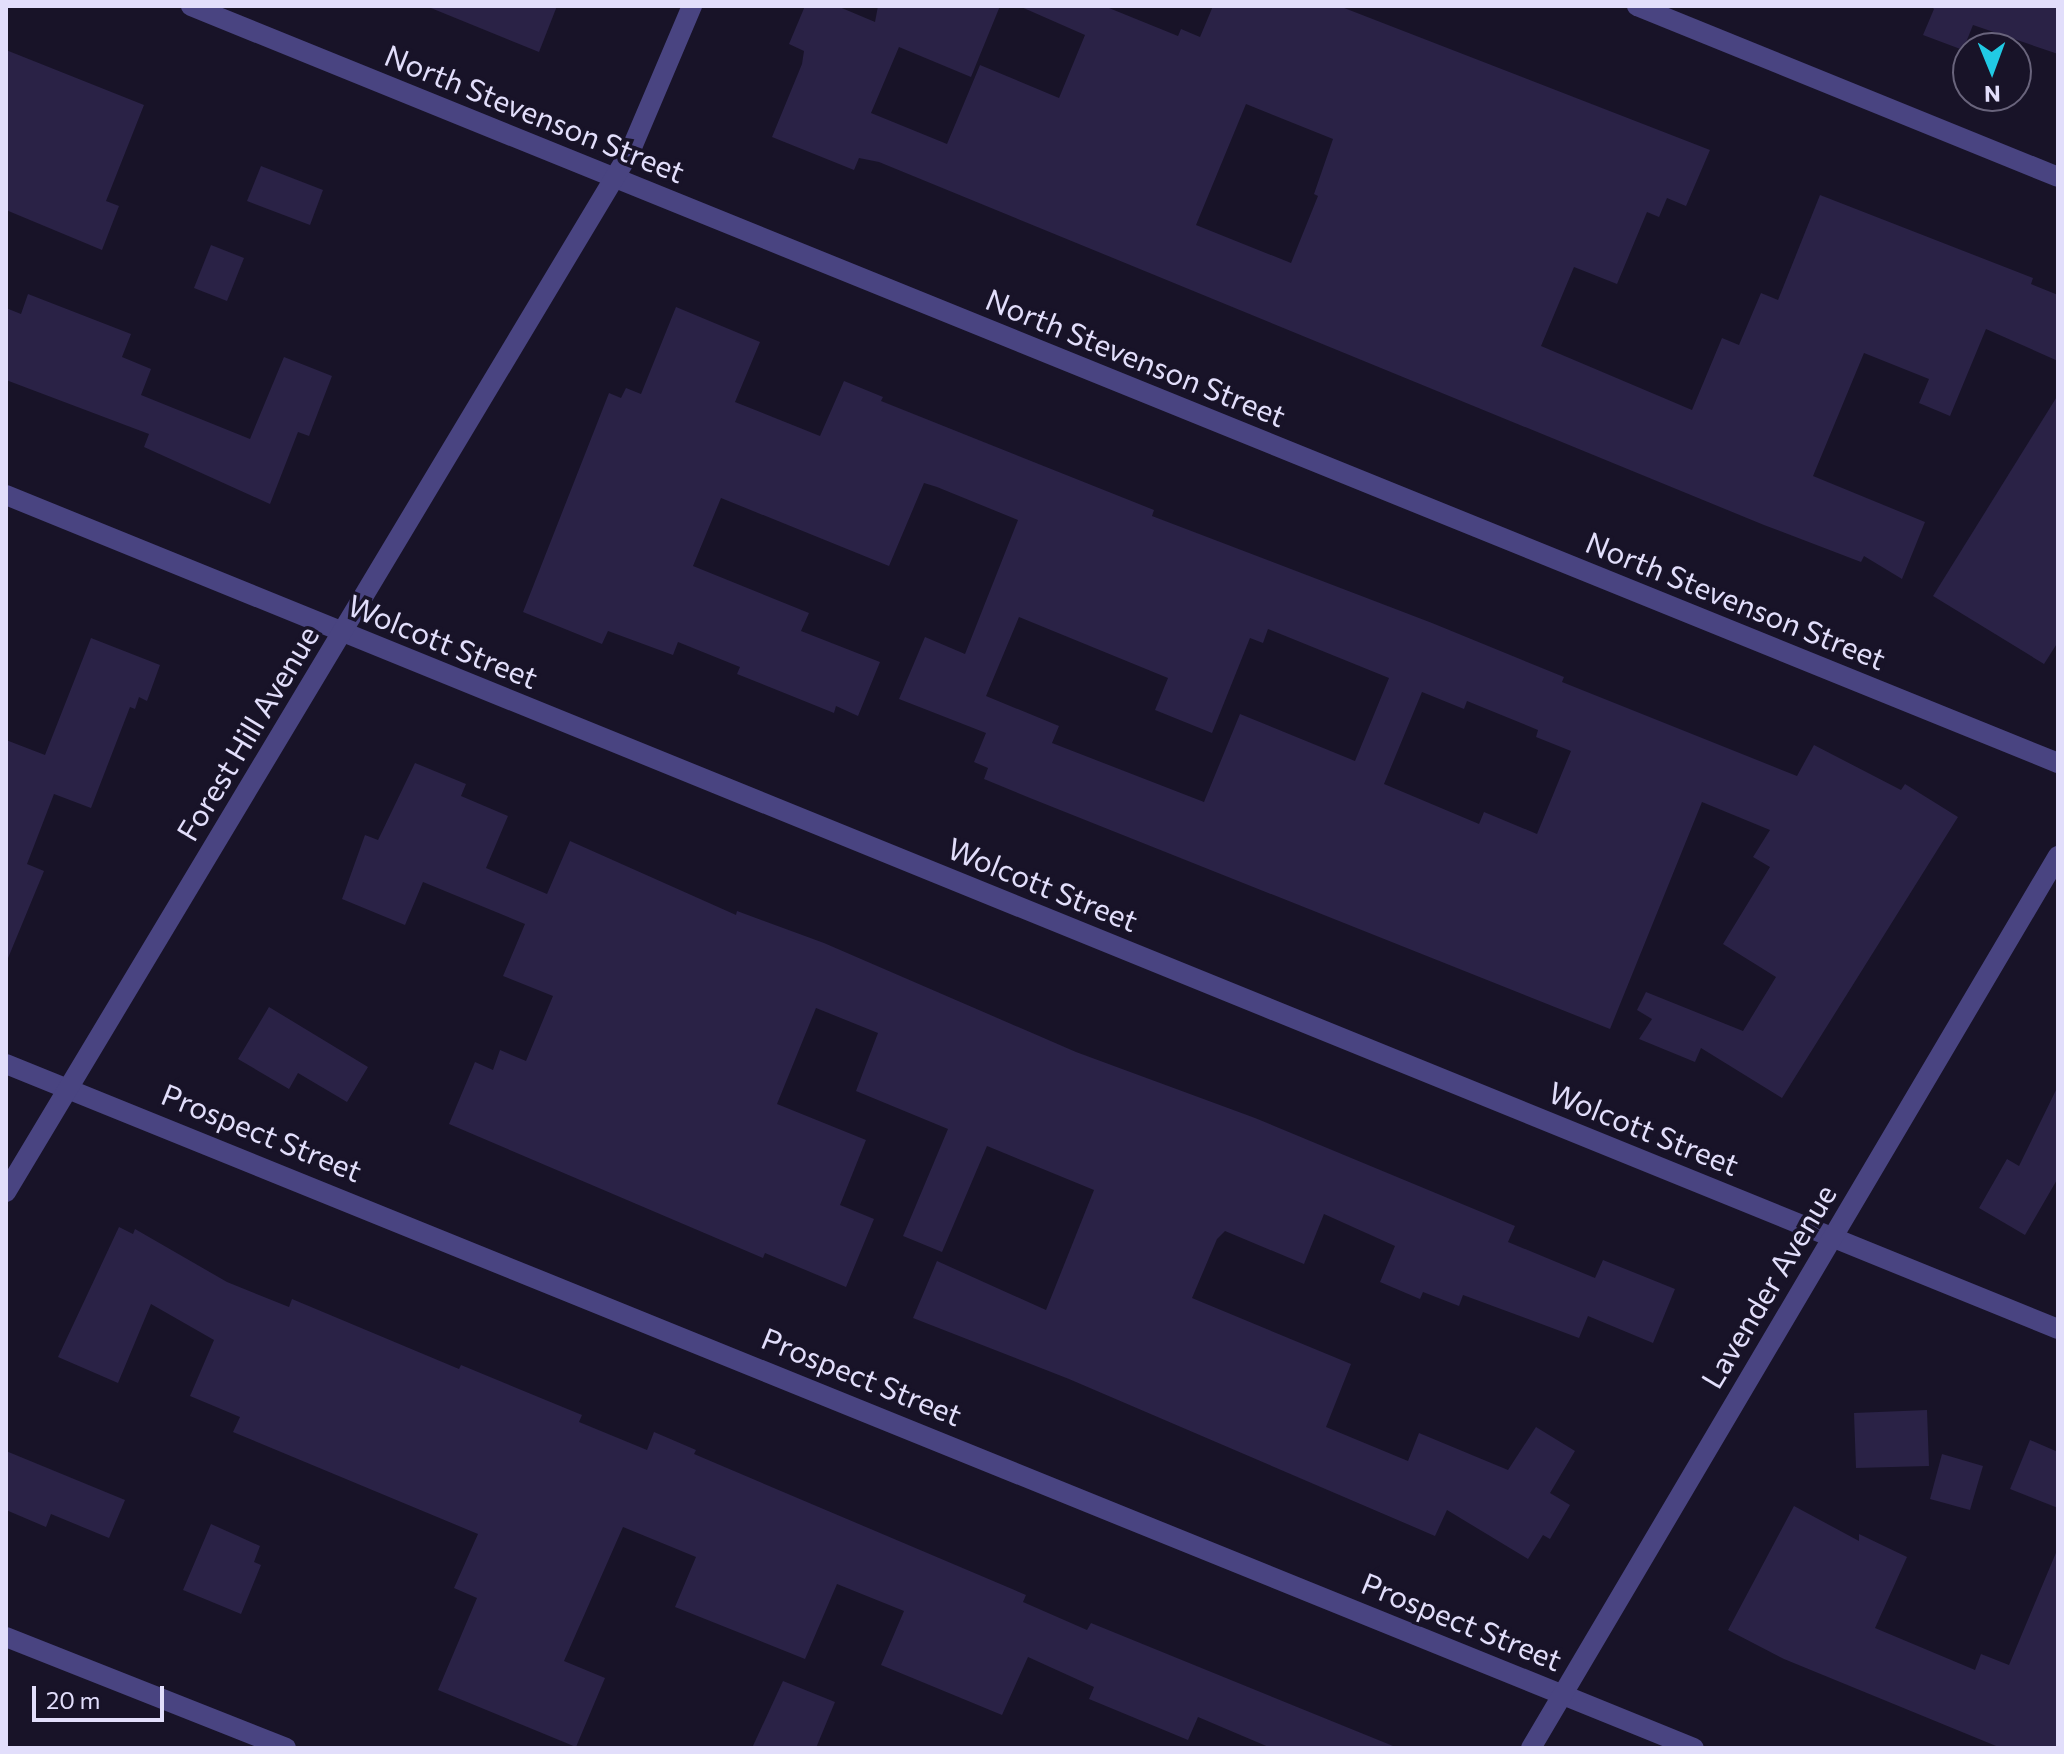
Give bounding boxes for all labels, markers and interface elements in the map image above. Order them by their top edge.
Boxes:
north arrow [1952,32,2032,112]
street label: North Stevenson Street [380,36,690,190]
text: N [1984,81,2001,108]
street label: North Stevenson Street [981,280,1291,434]
street label: North Stevenson Street [1581,523,1891,677]
street label: Wolcott Street [343,587,543,695]
street label: Forest Hill Avenue [169,619,325,847]
street label: Wolcott Street [943,830,1143,938]
street label: Wolcott Street [1544,1074,1744,1182]
street label: Prospect Street [157,1075,367,1189]
street label: Lavender Avenue [1693,1178,1843,1394]
street label: Prospect Street [757,1319,967,1433]
street label: Prospect Street [1357,1564,1567,1678]
scale bar [36,1670,168,1720]
text: 20 m [46,1685,100,1714]

